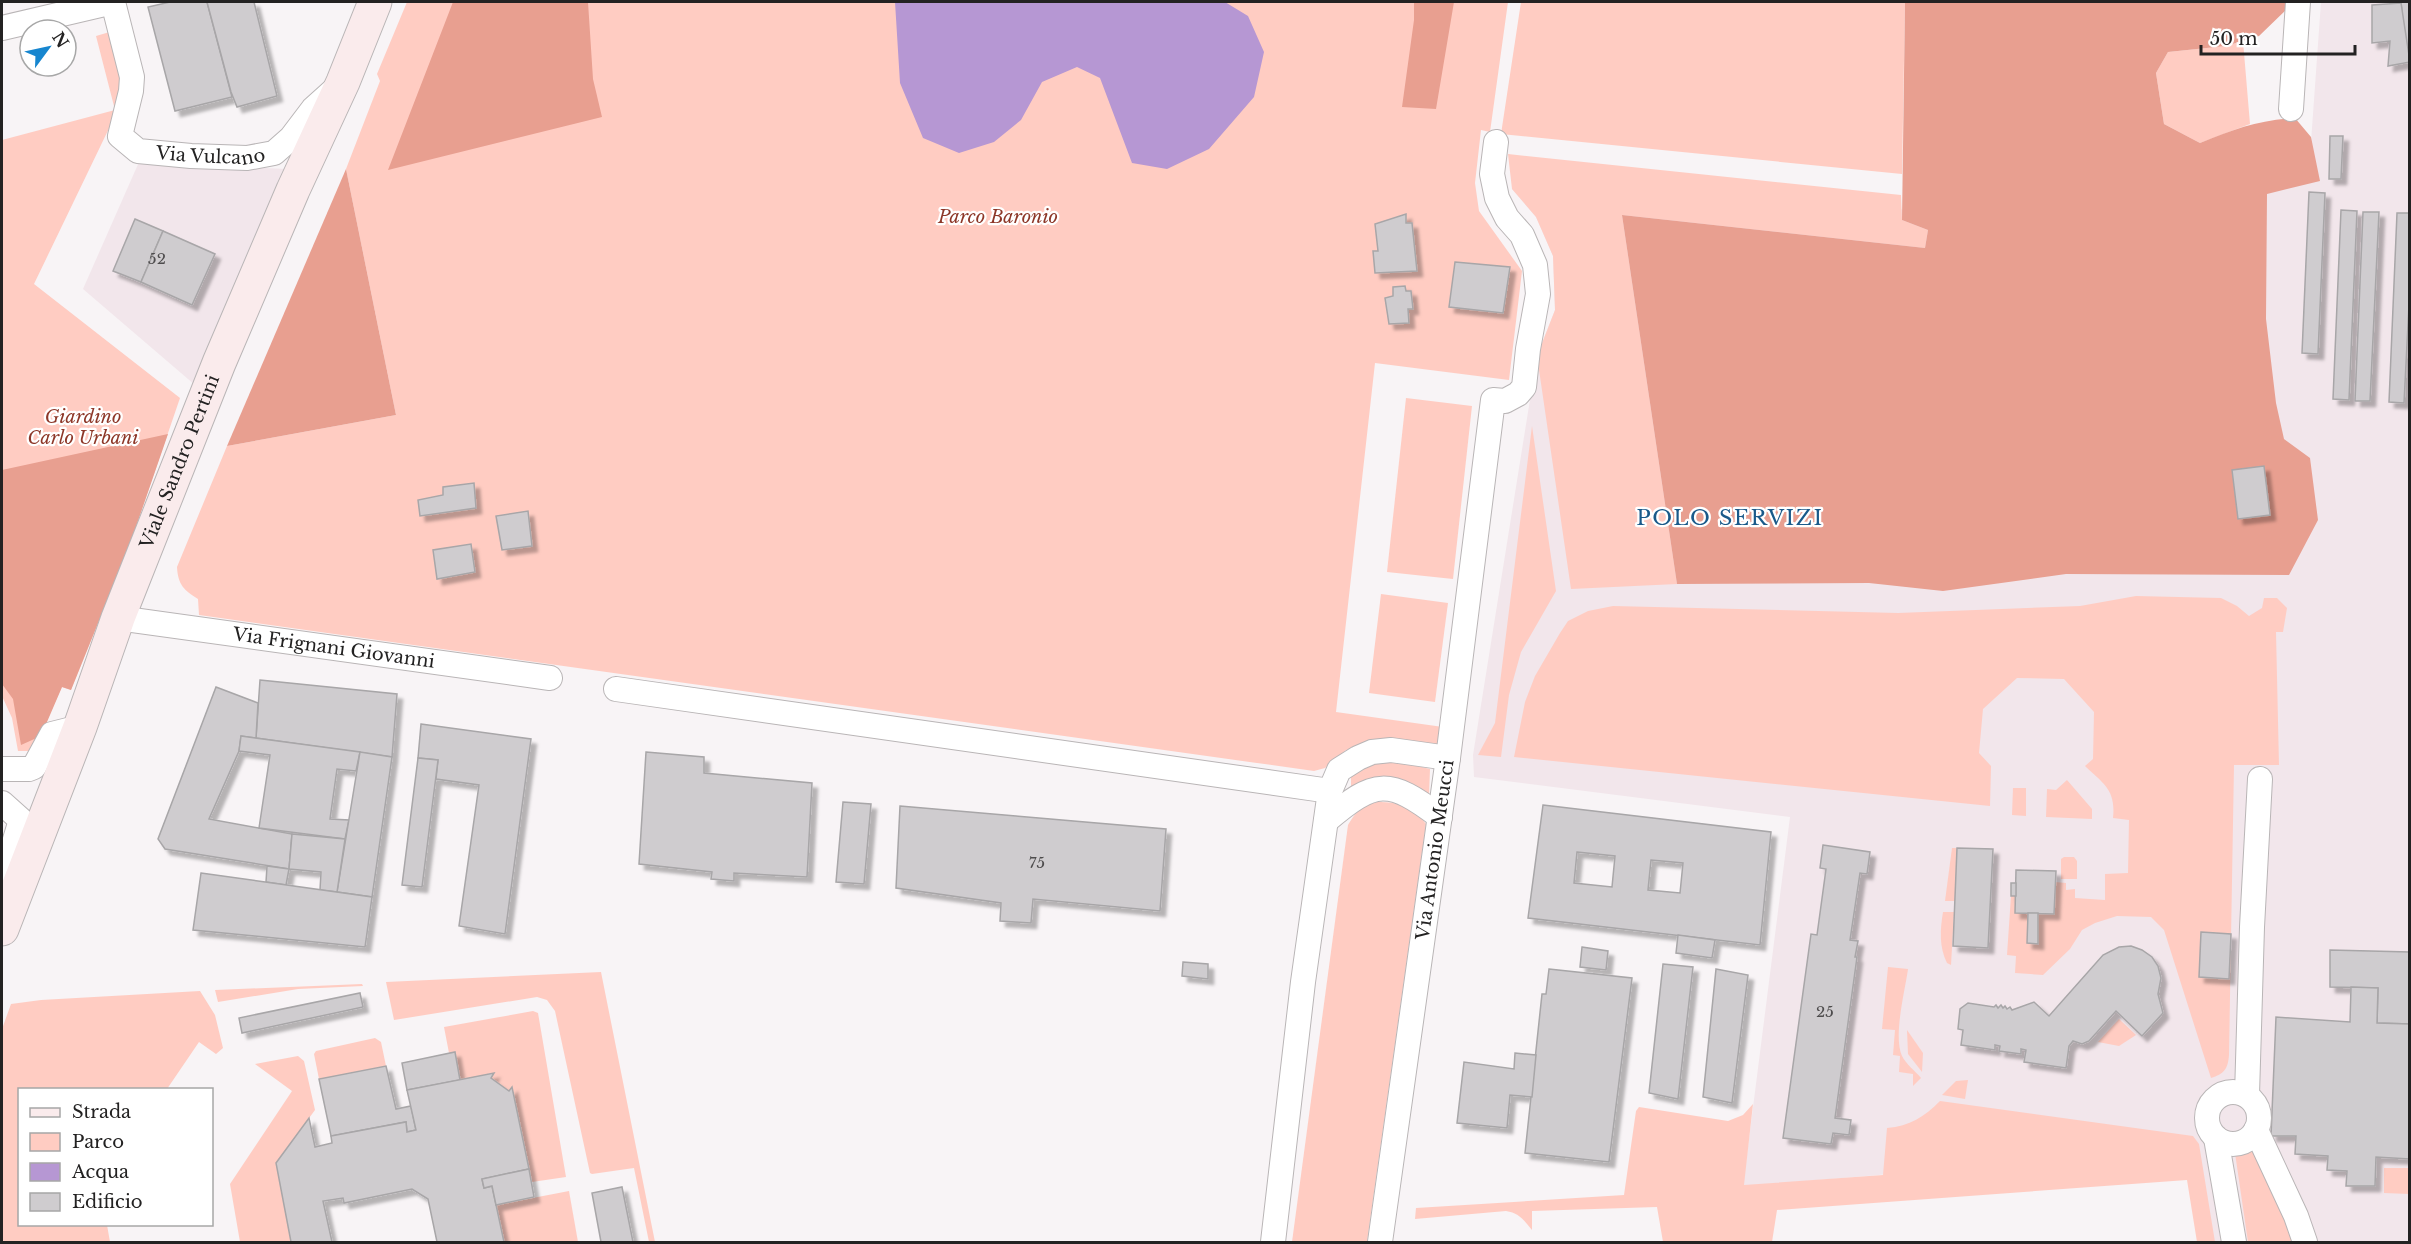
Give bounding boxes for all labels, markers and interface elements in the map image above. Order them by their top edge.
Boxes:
north arrow [18,18,78,78]
scale bar [2201,18,2356,56]
text: N [48,28,73,52]
text: 50 m [2210,28,2258,50]
street label: Via Vulcano [154,142,267,170]
park label: Parco Baronio [937,206,1058,228]
house number: 52 [148,249,166,268]
street label: Viale Sandro Pertini [135,372,224,553]
park label: Giardino Carlo Urbani [27,406,139,449]
district label: POLO SERVIZI [1636,505,1824,531]
street label: Via Frignani Giovanni [231,623,436,673]
street label: Via Antonio Meucci [1411,758,1459,942]
house number: 75 [1029,853,1045,872]
house number: 25 [1816,1002,1834,1021]
legend [18,1088,213,1226]
text: Strada [72,1101,131,1123]
text: Parco [72,1131,124,1153]
text: Acqua [71,1161,129,1183]
text: Edificio [72,1191,143,1213]

